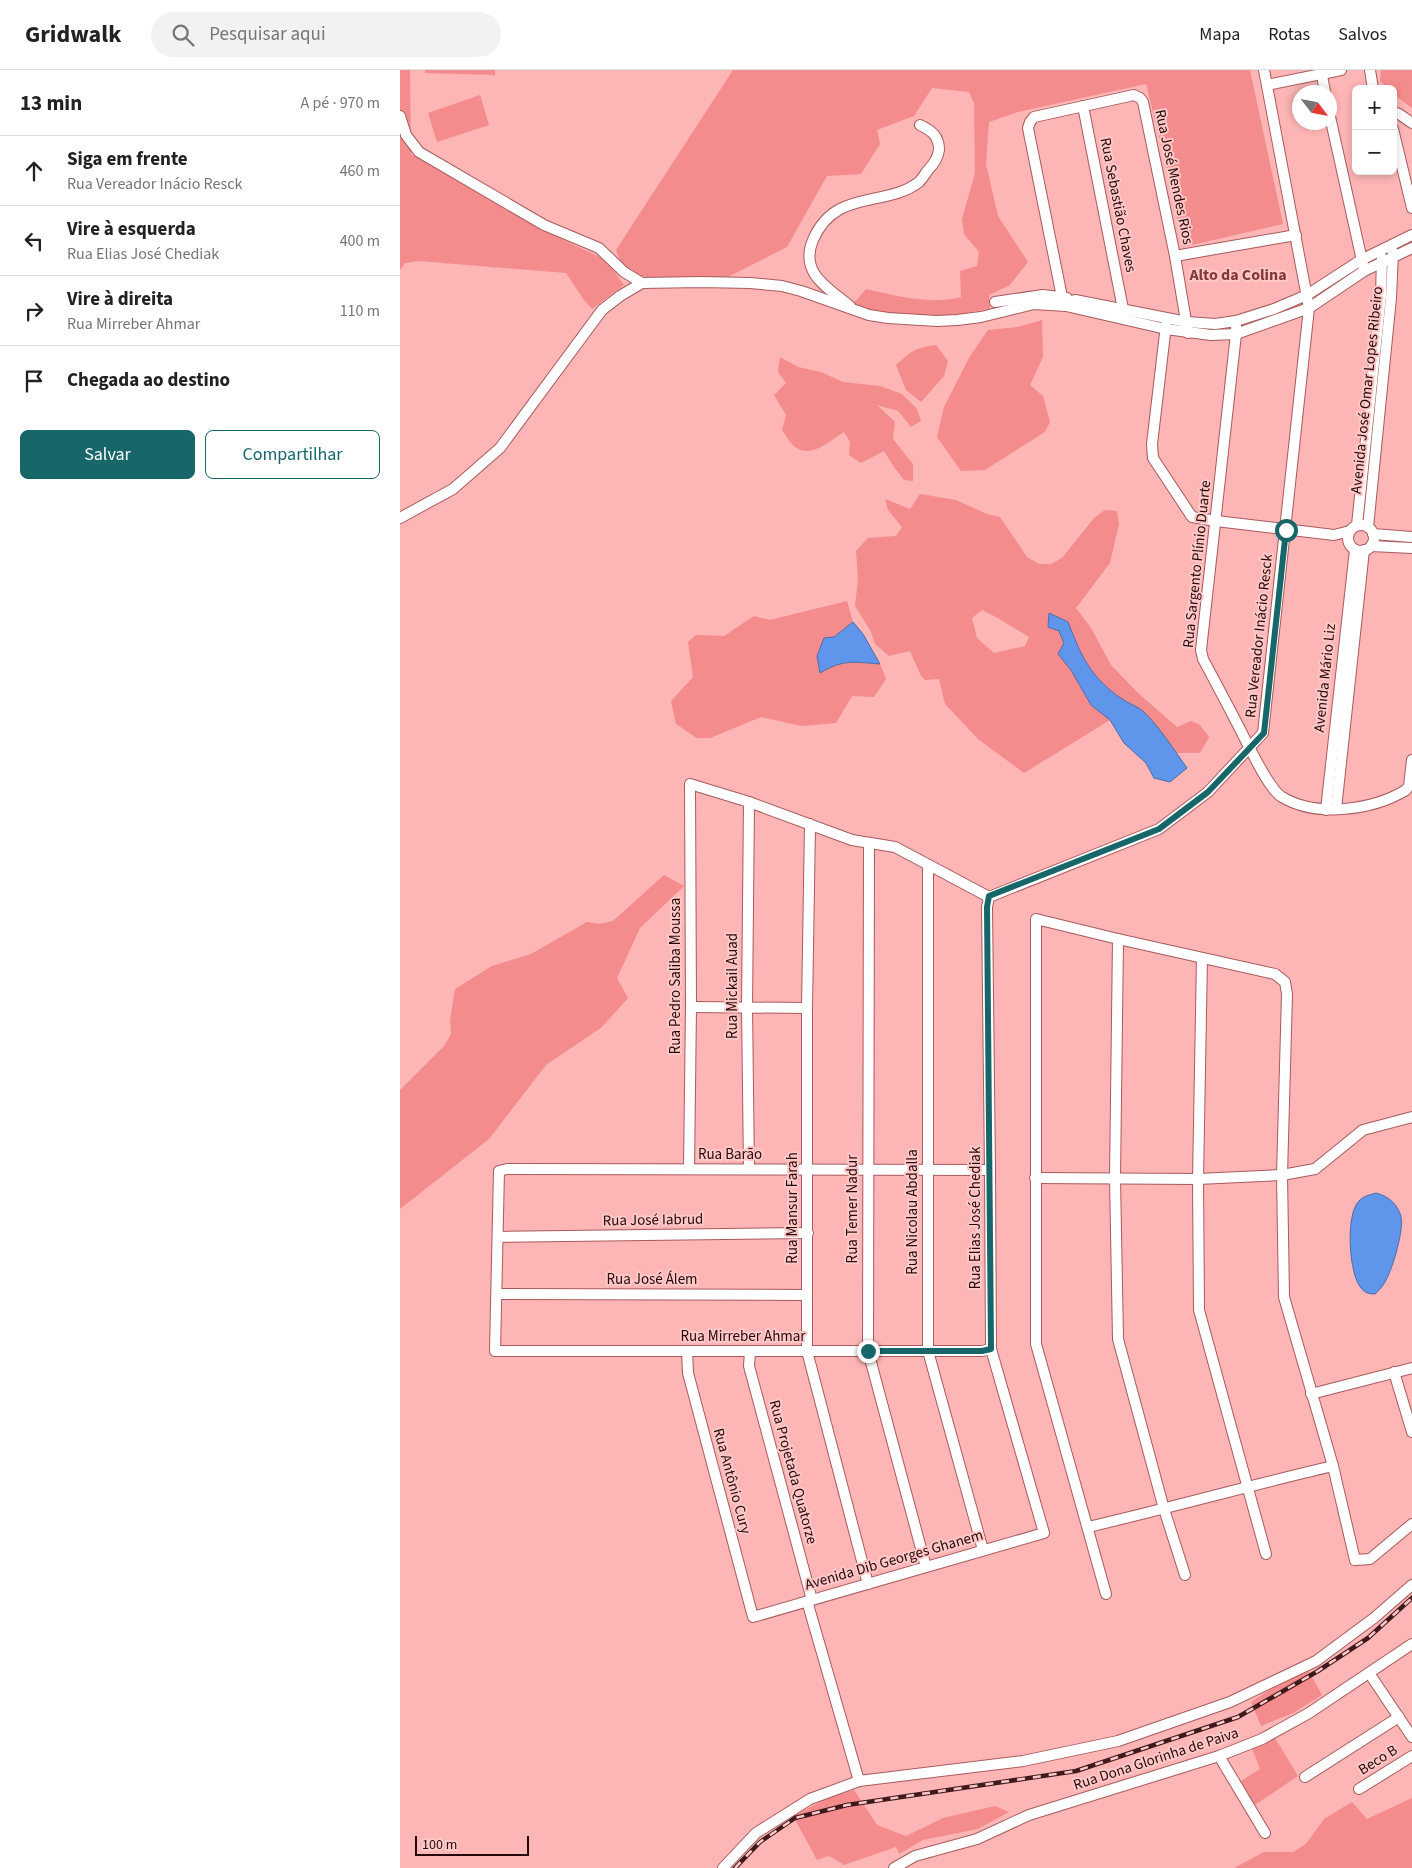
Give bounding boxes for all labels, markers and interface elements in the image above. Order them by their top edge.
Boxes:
search box [151,12,501,57]
text: Gridwalk [25,17,121,52]
icon: search [169,21,197,49]
text: Pesquisar aqui [209,21,326,48]
text: Mapa [1199,22,1240,47]
text: Rotas [1268,22,1310,47]
text: Salvos [1338,22,1387,47]
north arrow [1292,85,1337,130]
map controls [1352,85,1397,175]
button: + [1352,85,1397,130]
text: 13 min [20,88,82,118]
text: A pé · 970 m [301,92,380,114]
street label: Rua José Mendes Rios [1149,108,1199,246]
button: − [1352,130,1397,175]
street label: Rua Sebastião Chaves [1095,136,1141,274]
text: Siga em frente [67,146,188,173]
icon: ahead [20,157,48,185]
text: 460 m [340,160,380,182]
text: Rua Vereador Inácio Resck [67,173,242,195]
text: Vire à esquerda [67,216,196,243]
icon: left [20,227,48,255]
text: 400 m [340,230,380,252]
text: Rua Elias José Chediak [67,243,219,265]
district label: Alto da Colina [1188,264,1287,286]
street label: Avenida José Omar Lopes Ribeiro [1346,285,1388,495]
text: Vire à direita [67,286,173,313]
icon: right [20,297,48,325]
text: 110 m [340,300,380,322]
text: Rua Mirreber Ahmar [67,313,200,335]
icon: arrive [20,367,48,395]
text: Chegada ao destino [67,367,230,394]
button: Salvar [20,430,195,479]
button: Compartilhar [205,430,380,479]
street label: Rua Sargento Plínio Duarte [1178,479,1216,649]
route start [1275,519,1298,542]
street label: Rua Vereador Inácio Resck [1240,553,1278,719]
street label: Avenida Mário Liz [1309,623,1341,733]
street label: Rua Pedro Saliba Moussa [665,898,686,1054]
street label: Rua Mickail Auad [722,933,743,1039]
street label: Rua Barão [698,1144,762,1165]
street label: Rua Elias José Chediak [965,1146,986,1289]
street label: Rua Nicolau Abdalla [902,1149,923,1275]
street label: Rua Mansur Farah [782,1152,803,1264]
street label: Rua Temer Nadur [842,1154,863,1263]
street label: Rua José Iabrud [602,1209,704,1231]
street label: Rua José Álem [606,1269,698,1290]
street label: Rua Mirreber Ahmar [681,1326,806,1347]
route end [857,1340,880,1363]
street label: Rua Projetada Quatorze [764,1398,822,1546]
street label: Rua Antônio Cury [708,1426,756,1536]
street label: Avenida Dib Georges Ghanem [802,1524,986,1596]
street label: Rua Dona Glorinha de Paiva [1071,1722,1241,1796]
street label: Beco B [1354,1740,1402,1780]
scale bar [415,1833,529,1856]
text: 100 m [422,1835,457,1855]

